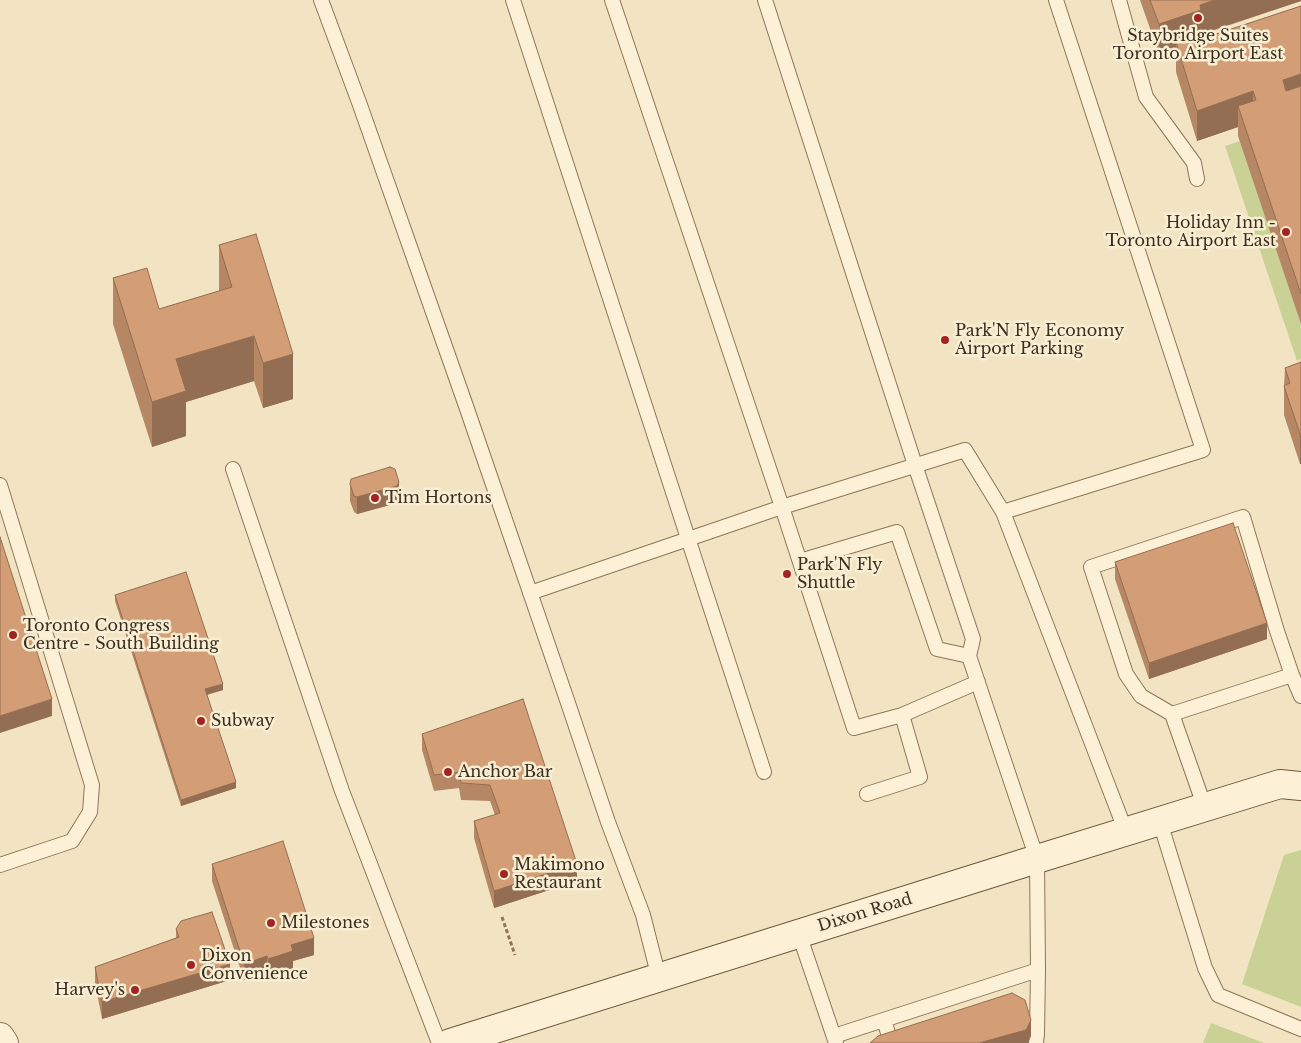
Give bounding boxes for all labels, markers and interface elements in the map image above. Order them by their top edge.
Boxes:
marker: Staybridge Suites Toronto Airport East [1192,12,1204,24]
place label: Staybridge Suites Toronto Airport East [1113,26,1283,64]
place label: Holiday Inn - Toronto Airport East [1106,213,1276,251]
marker: Holiday Inn - Toronto Airport East [1280,226,1292,238]
place label: Park'N Fly Economy Airport Parking [955,321,1124,359]
marker: Park'N Fly Economy Airport Parking [939,334,951,346]
place label: Tim Hortons [385,488,492,508]
marker: Tim Hortons [369,492,381,504]
place label: Park'N Fly Shuttle [797,555,882,593]
marker: Park'N Fly Shuttle [781,568,793,580]
place label: Toronto Congress Centre - South Building [23,616,219,654]
marker: Toronto Congress Centre - South Building [7,629,19,641]
place label: Subway [211,711,274,731]
marker: Subway [195,715,207,727]
place label: Anchor Bar [458,762,552,782]
marker: Anchor Bar [442,766,454,778]
place label: Makimono Restaurant [514,855,605,893]
marker: Makimono Restaurant [498,868,510,880]
street label: Dixon Road [815,890,915,936]
place label: Milestones [281,913,369,933]
marker: Milestones [265,917,277,929]
place label: Dixon Convenience [201,946,308,984]
marker: Dixon Convenience [185,959,197,971]
place label: Harvey's [55,980,125,1000]
marker: Harvey's [129,984,141,996]

